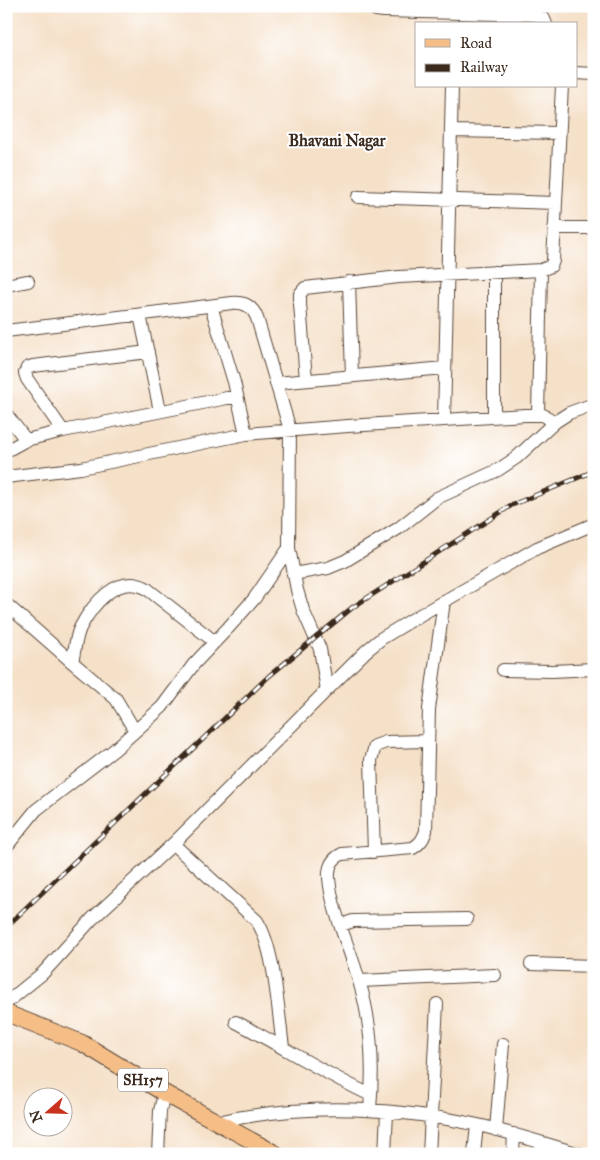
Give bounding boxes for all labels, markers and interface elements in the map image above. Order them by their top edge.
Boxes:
legend [415,22,578,88]
text: Road [460,34,492,52]
text: Railway [460,58,509,76]
district label: Bhavani Nagar [288,131,387,151]
road number: SH157 [118,1068,168,1092]
north arrow [22,1088,72,1138]
text: N [26,1108,46,1125]

